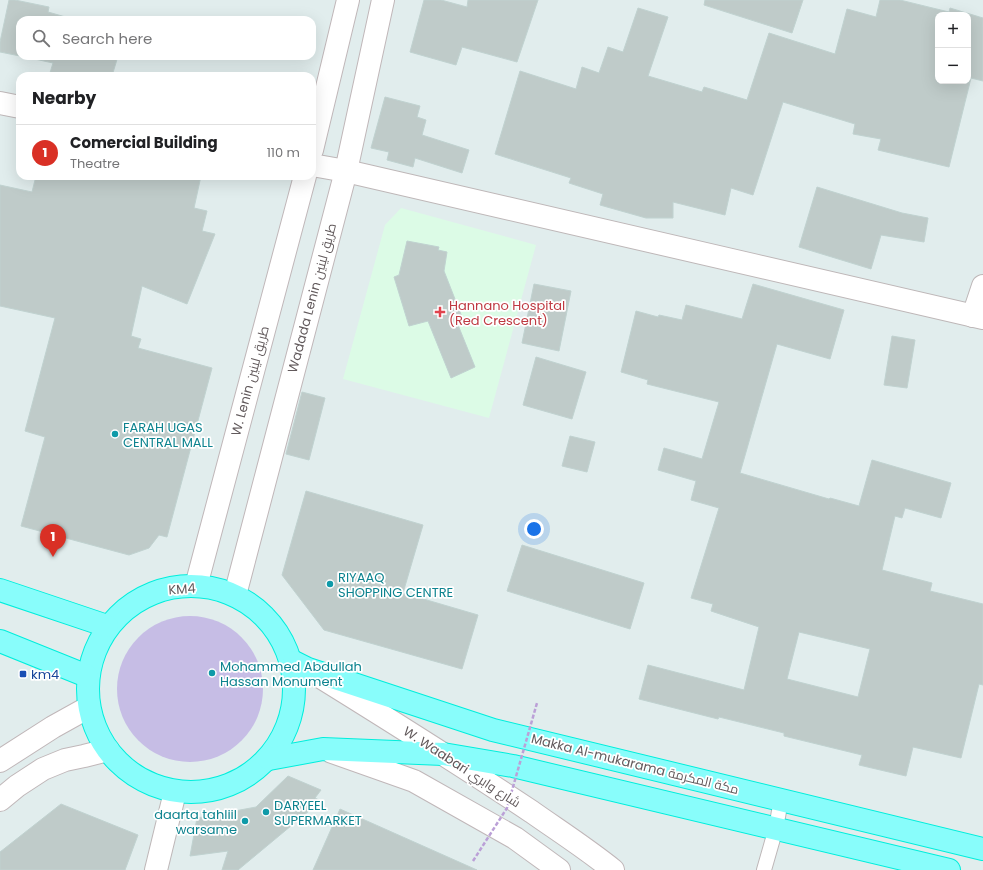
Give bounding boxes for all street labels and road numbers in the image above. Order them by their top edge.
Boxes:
street label: Wadada Lenin طريق لينين [283,221,341,375]
street label: W. Lenin طريق لينين [226,324,274,438]
street label: KM4 [168,579,196,599]
street label: W. Waabari شارع وابري [399,722,524,813]
street label: Makka Al-mukarama مكة المكرمة [529,729,741,799]

